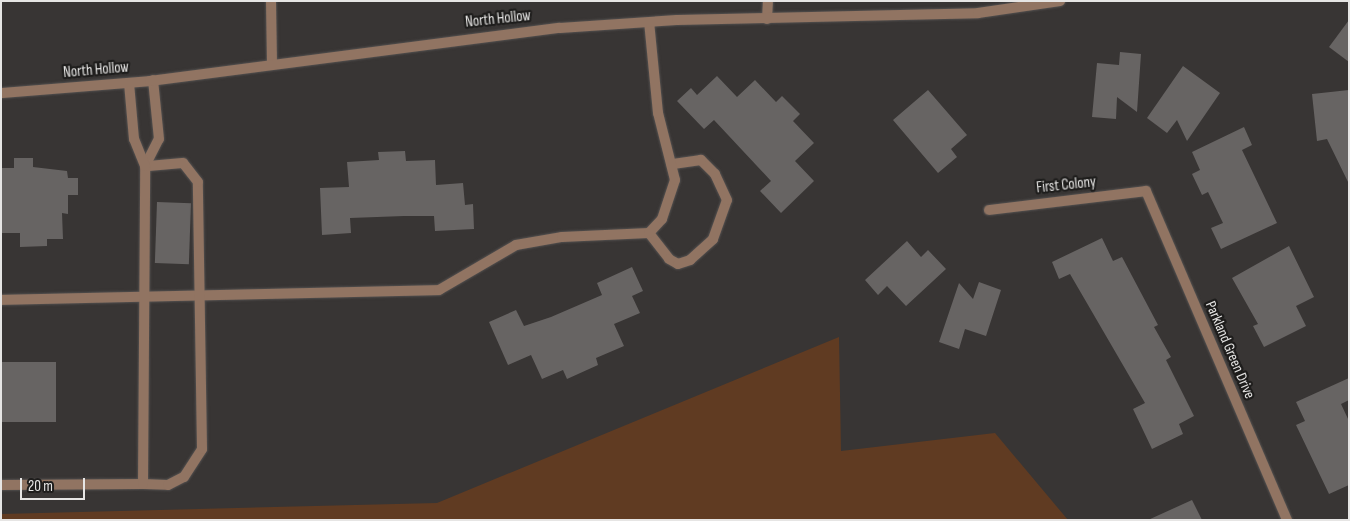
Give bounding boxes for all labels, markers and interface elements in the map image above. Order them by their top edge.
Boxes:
street label: North Hollow [464,7,532,31]
street label: North Hollow [62,58,130,82]
street label: First Colony [1035,173,1097,197]
street label: Parkland Green Drive [1201,299,1259,401]
scale bar [22,468,88,500]
text: 20 m [28,477,53,496]

